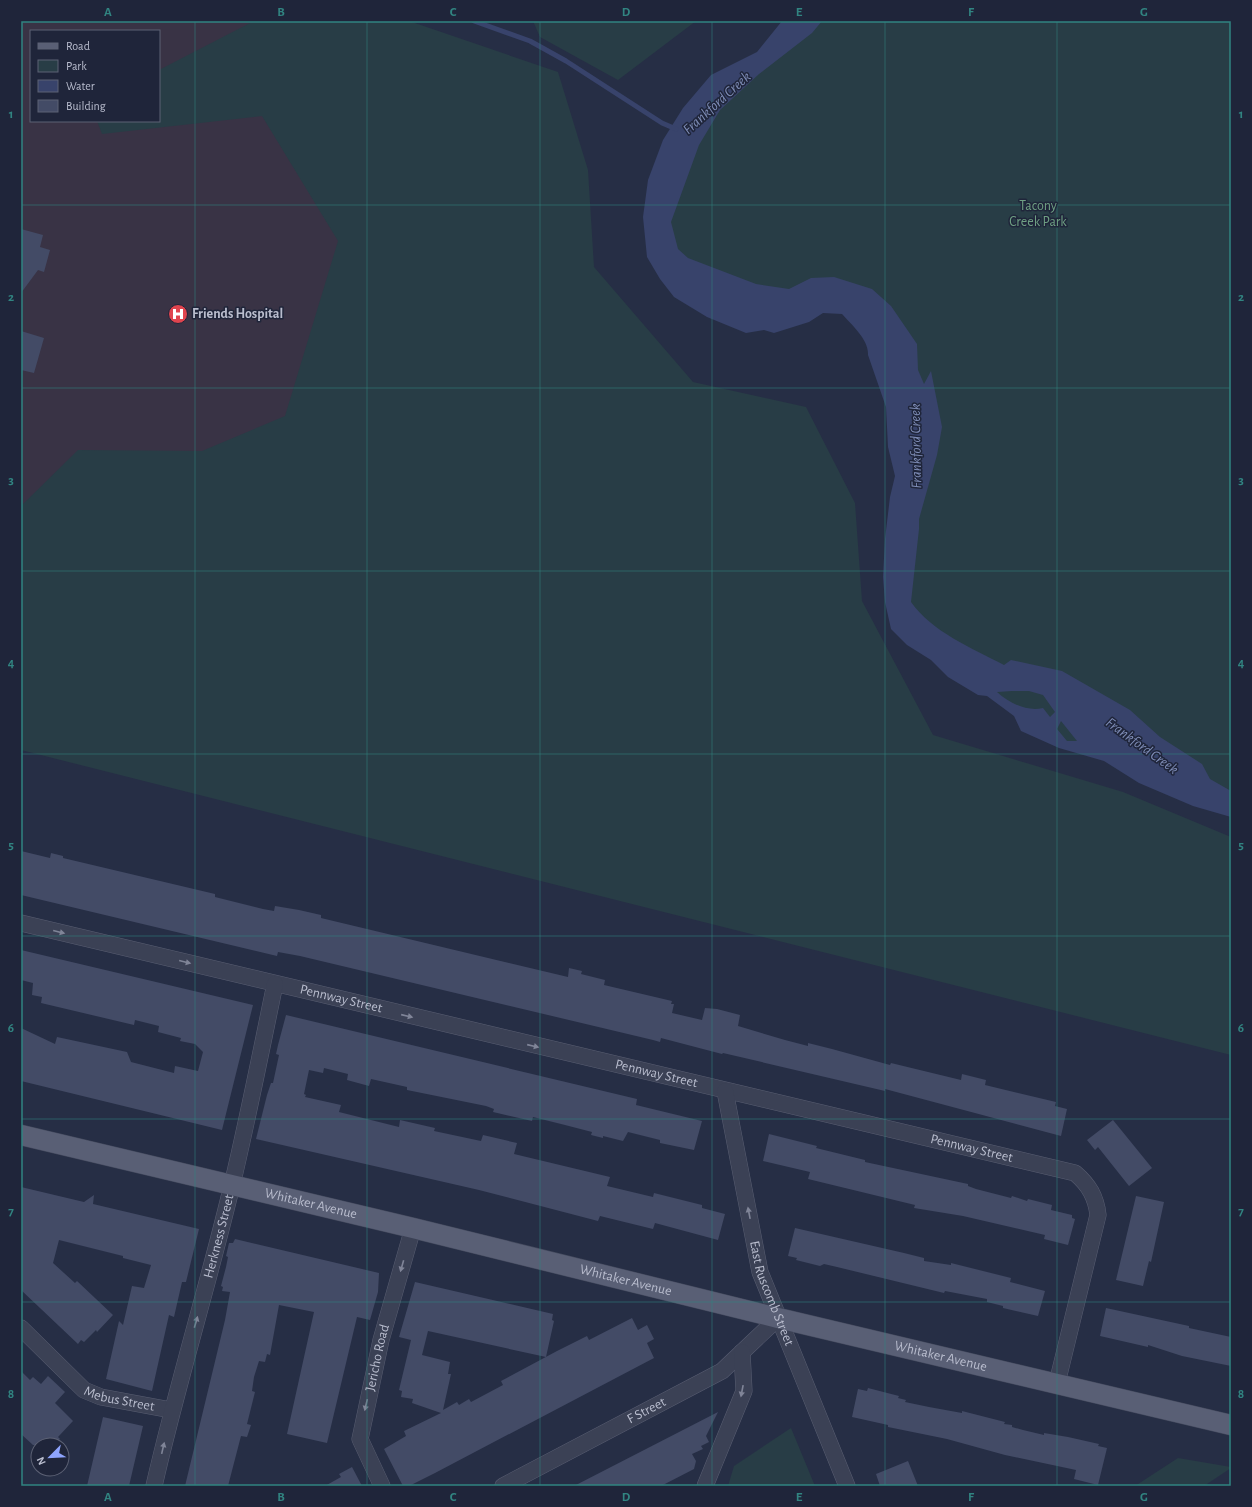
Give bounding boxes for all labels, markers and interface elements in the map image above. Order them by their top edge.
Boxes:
text: A [104,6,112,19]
text: B [277,6,285,19]
text: C [450,6,457,19]
text: D [622,6,631,19]
text: E [796,6,803,19]
text: F [968,6,975,19]
text: G [1140,6,1148,19]
legend [30,30,160,122]
text: Road [66,40,90,52]
text: Park [66,60,87,72]
water label: Frankford Creek [680,69,754,137]
text: Water [66,80,95,92]
text: Building [66,100,106,112]
text: 1 [9,108,13,121]
text: 1 [1239,108,1243,121]
park label: Tacony Creek Park [1009,199,1067,229]
text: 2 [8,291,14,304]
text: 2 [1238,291,1244,304]
hospital icon: Friends Hospital [167,303,189,325]
place label: Friends Hospital [192,307,283,321]
water label: Frankford Creek [908,403,924,489]
text: 3 [8,474,14,487]
text: 3 [1238,474,1244,487]
text: 4 [8,657,15,670]
text: 4 [1238,657,1245,670]
water label: Frankford Creek [1103,715,1181,777]
text: 5 [8,839,14,852]
text: 5 [1238,839,1244,852]
one-way arrow [53,929,65,935]
one-way arrow [179,960,191,966]
street label: Pennway Street [299,982,384,1016]
one-way arrow [401,1013,413,1019]
text: 6 [8,1022,14,1035]
text: 6 [1238,1022,1244,1035]
one-way arrow [527,1043,540,1049]
street label: Pennway Street [614,1057,699,1090]
street label: Pennway Street [929,1132,1015,1165]
street label: Whitaker Avenue [263,1186,358,1221]
street label: Herkness Street [201,1192,237,1280]
text: 7 [8,1205,14,1218]
text: 7 [1238,1205,1244,1218]
one-way arrow [746,1207,752,1219]
street label: East Ruscomb Street [747,1240,796,1348]
one-way arrow [399,1260,405,1272]
street label: Whitaker Avenue [578,1262,673,1299]
one-way arrow [193,1316,199,1328]
street label: Jericho Road [363,1323,392,1393]
street label: Whitaker Avenue [893,1339,988,1374]
street label: Mebus Street [82,1384,156,1414]
one-way arrow [739,1385,745,1397]
text: 8 [8,1388,14,1401]
text: 8 [1238,1388,1244,1401]
street label: F Street [625,1395,668,1427]
one-way arrow [363,1399,369,1411]
north arrow [30,1437,70,1477]
one-way arrow [160,1442,166,1454]
text: N [35,1455,48,1467]
text: A [104,1491,112,1504]
text: B [277,1491,285,1504]
text: C [450,1491,457,1504]
text: D [622,1491,631,1504]
text: E [796,1491,803,1504]
text: F [968,1491,975,1504]
text: G [1140,1491,1148,1504]

